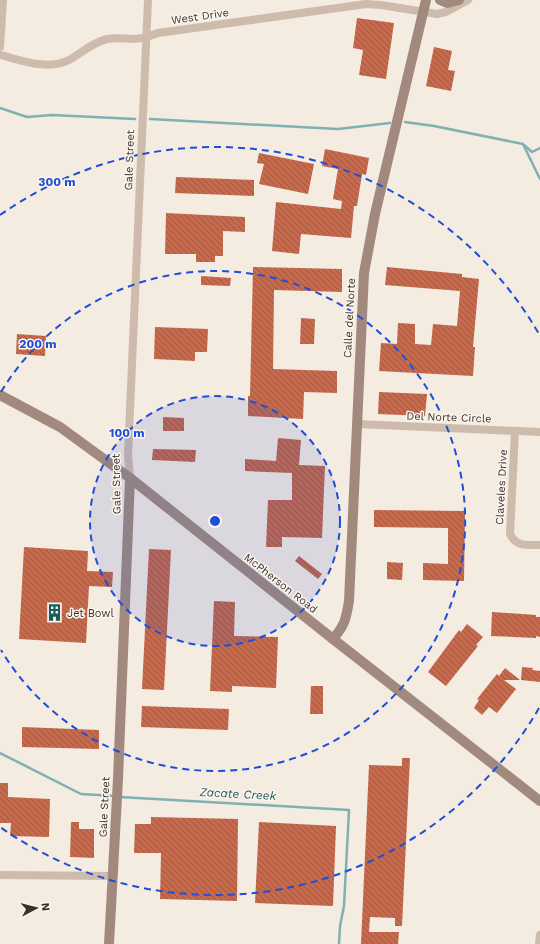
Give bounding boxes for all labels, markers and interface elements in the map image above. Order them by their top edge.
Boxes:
street label: West Drive [170,6,230,27]
street label: Gale Street [122,129,137,191]
text: 300 m [38,175,76,189]
street label: Calle del Norte [341,278,358,358]
text: 200 m [19,337,57,351]
street label: Del Norte Circle [406,410,492,425]
text: 100 m [109,426,145,440]
street label: Claveles Drive [493,449,510,525]
street label: Gale Street [109,453,124,514]
centre of rings [208,514,222,528]
street label: McPherson Road [241,551,320,616]
building icon: Jet Bowl [44,603,64,623]
place label: Jet Bowl [67,607,114,620]
street label: Gale Street [96,776,113,838]
water label: Zacate Creek [198,785,277,803]
north arrow [16,888,56,928]
text: N [38,902,52,912]

